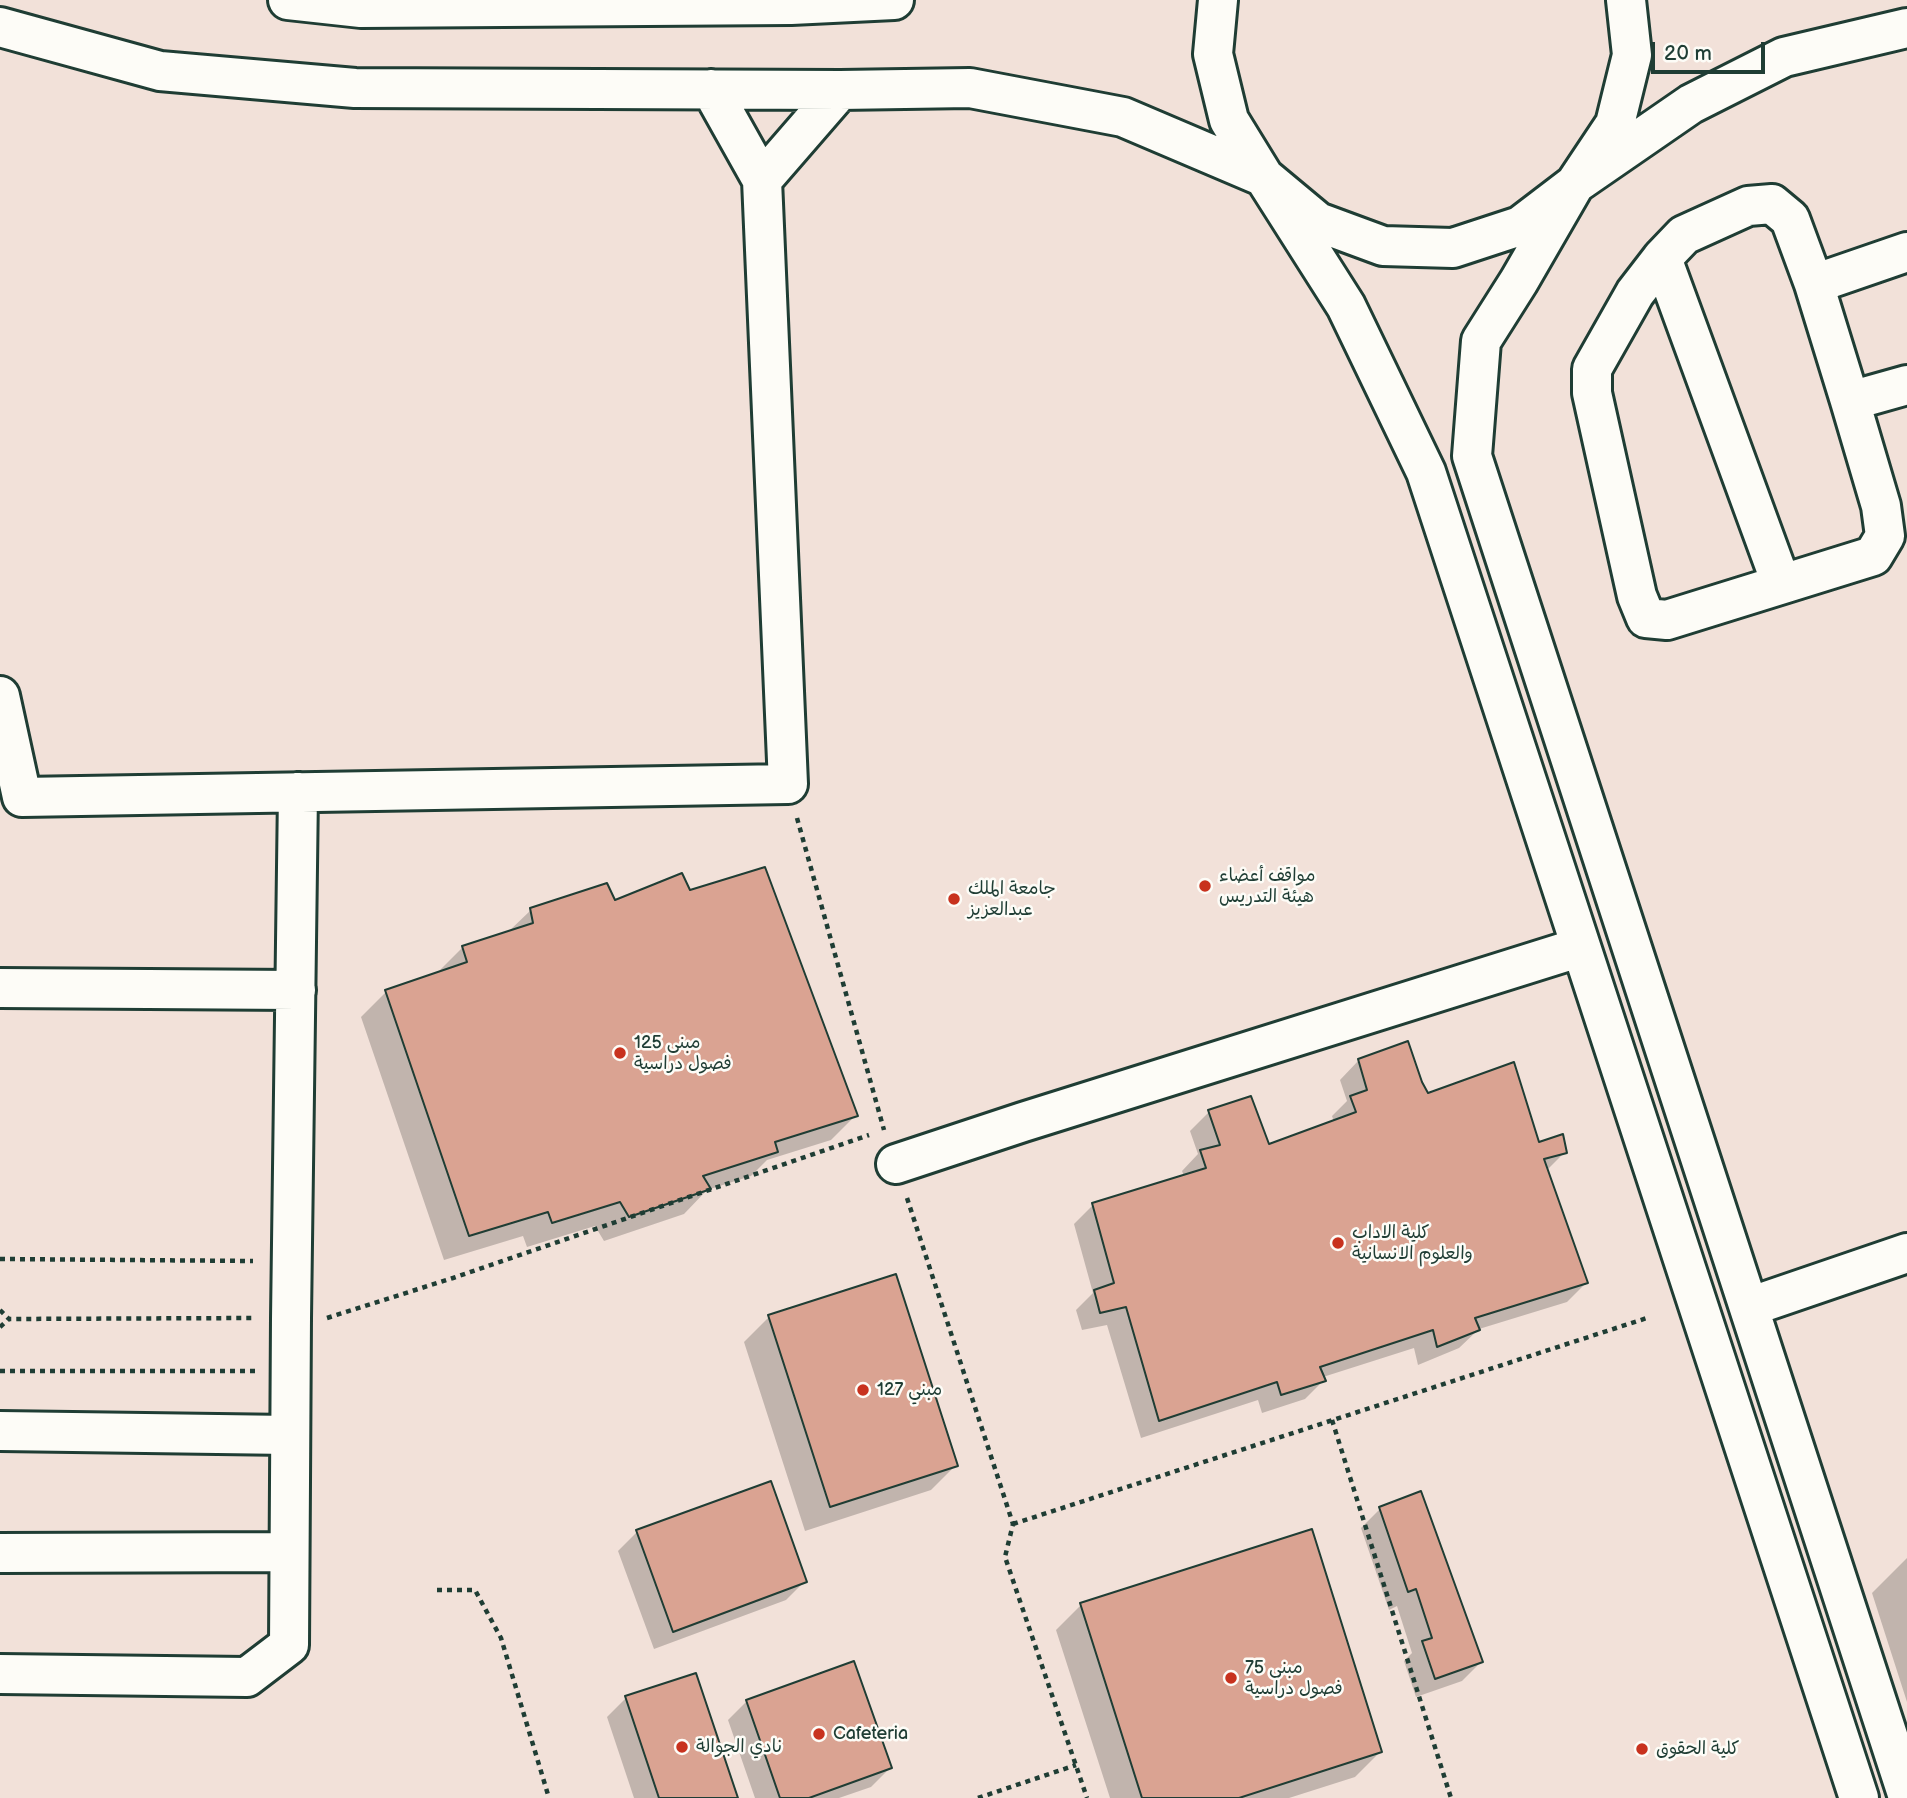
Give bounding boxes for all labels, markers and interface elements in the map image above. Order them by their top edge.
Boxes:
scale bar [1655,28,1769,72]
text: 20 m [1664,41,1712,66]
place label: مواقف أعضاء هيئة التدريس [1219,865,1315,908]
place label: جامعة الملك عبدالعزيز [968,878,1056,920]
marker: مواقف أعضاء هيئة التدريس [1197,878,1213,894]
marker: جامعة الملك عبدالعزيز [946,891,962,907]
place label: مبنى 125 فصول دراسية [634,1032,732,1074]
marker: مبنى 125 فصول دراسية [612,1045,628,1061]
place label: كلية الاداب والعلوم الانسانية [1352,1222,1473,1264]
marker: كلية الاداب والعلوم الانسانية [1330,1235,1346,1251]
place label: مبني 127 [877,1379,942,1401]
marker: مبني 127 [855,1382,871,1398]
place label: مبنى 75 فصول دراسية [1245,1657,1343,1700]
marker: مبنى 75 فصول دراسية [1223,1670,1239,1686]
place label: Cafeteria [833,1723,908,1745]
marker: Cafeteria [811,1726,827,1742]
place label: نادي الجوالة [696,1736,782,1758]
place label: كلية الحقوق [1656,1738,1739,1760]
marker: نادي الجوالة [674,1739,690,1755]
marker: كلية الحقوق [1634,1741,1650,1757]

